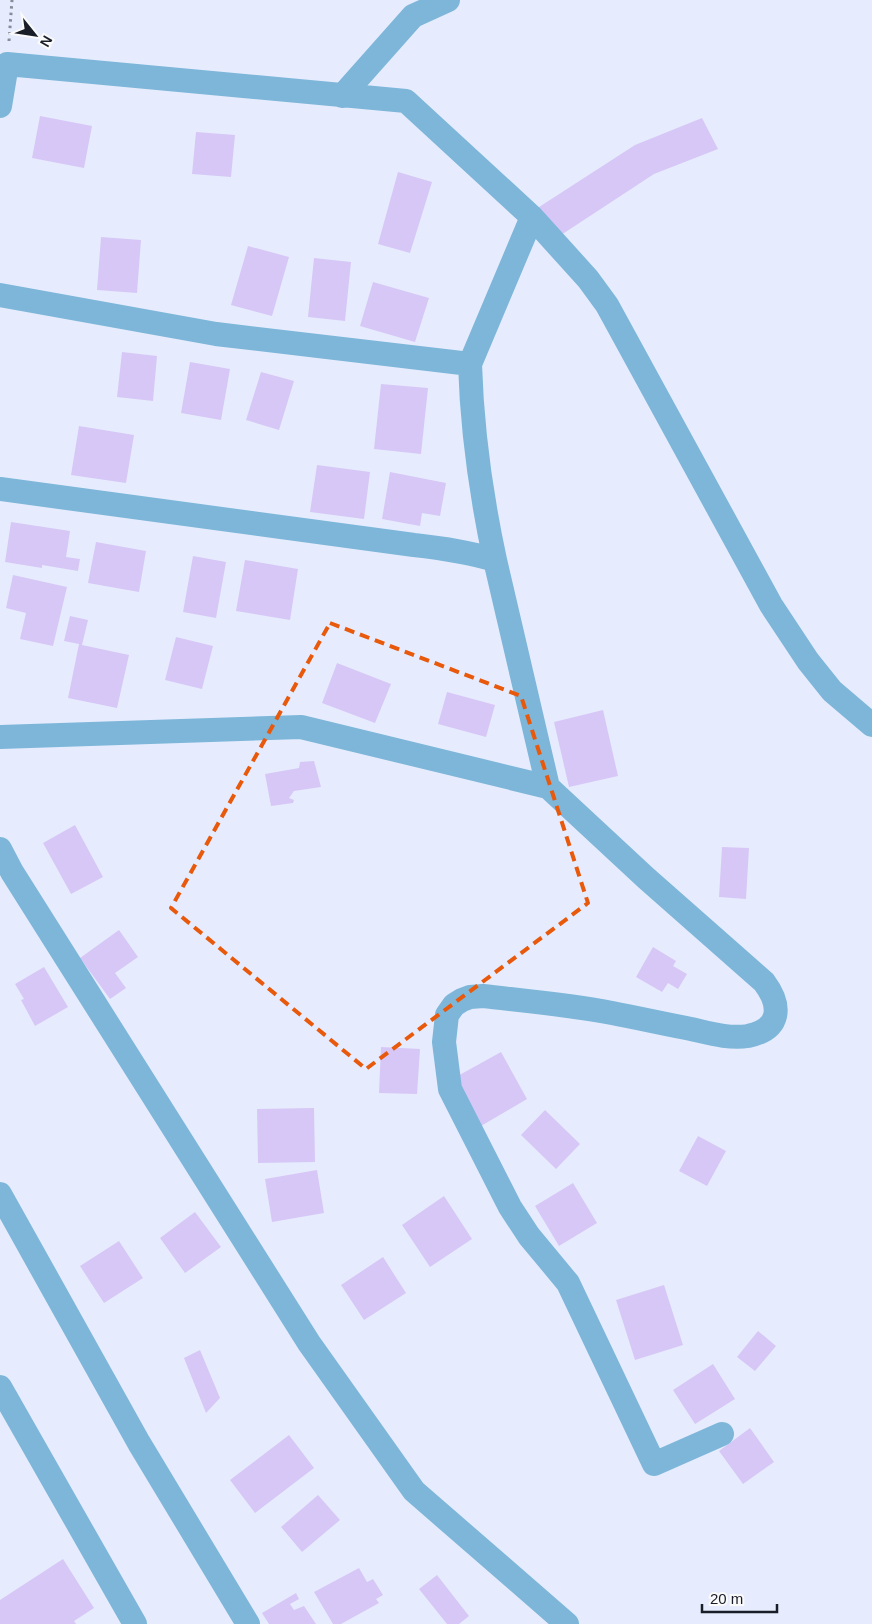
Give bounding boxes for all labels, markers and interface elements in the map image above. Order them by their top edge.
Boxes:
north arrow [10,10,60,60]
text: N [37,33,56,50]
scale bar [702,1582,777,1614]
text: 20 m [710,1590,743,1607]

